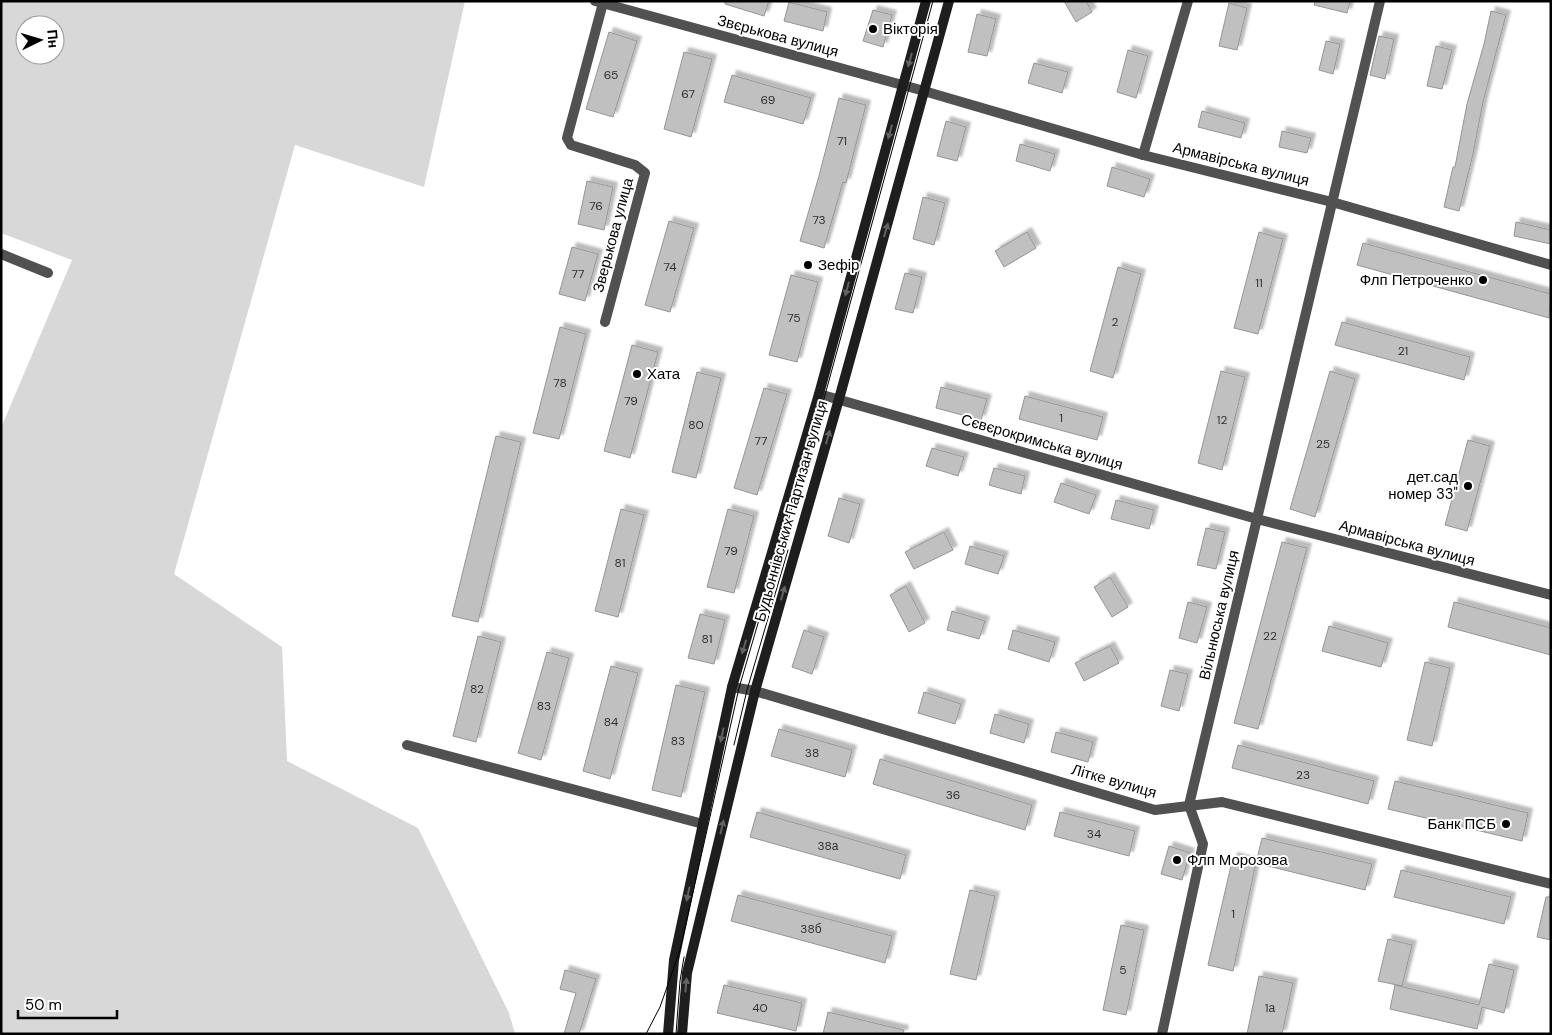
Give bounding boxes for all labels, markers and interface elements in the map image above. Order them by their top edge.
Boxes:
street label: Звєрькова вулиця [715,10,841,62]
north arrow [15,15,65,65]
place label: Вікторія [883,19,938,39]
marker: Вікторія [867,23,879,35]
text: Пн [43,29,63,49]
one-way arrow [905,53,913,68]
house number: 65 [604,67,618,83]
house number: 67 [681,86,695,102]
house number: 69 [761,92,775,108]
one-way arrow [886,125,894,140]
house number: 71 [837,133,847,149]
street label: Армавірська вулиця [1171,137,1311,191]
street label: Зверькова улица [588,175,638,294]
house number: 76 [589,198,603,214]
house number: 73 [812,212,826,228]
one-way arrow [882,223,890,238]
place label: Зефір [818,255,859,275]
house number: 74 [664,259,676,275]
marker: Зефір [802,259,814,271]
house number: 77 [572,266,584,282]
place label: Флп Петроченко [1360,270,1473,290]
marker: Флп Петроченко [1477,274,1489,286]
house number: 11 [1255,275,1263,291]
one-way arrow [843,281,851,296]
house number: 75 [787,310,801,326]
house number: 2 [1112,314,1119,330]
house number: 21 [1398,343,1408,359]
place label: Хата [647,364,681,384]
marker: Хата [631,368,643,380]
house number: 78 [553,375,567,391]
house number: 79 [624,393,638,409]
street label: Будьоннівських Партизан вулиця [750,398,832,624]
street label: Сєвєрокримська вулиця [959,409,1125,475]
house number: 1 [1059,410,1063,426]
house number: 12 [1217,412,1227,428]
house number: 80 [688,417,704,433]
one-way arrow [824,430,832,445]
house number: 77 [755,433,767,449]
house number: 25 [1316,436,1330,452]
place label: дет.сад номер 33" [1388,467,1458,504]
marker: дет.сад номер 33" [1462,480,1474,492]
street label: Армавірська вулиця [1337,515,1477,571]
house number: 79 [724,543,738,559]
street label: Вільнюська вулиця [1194,548,1244,682]
house number: 81 [615,555,625,571]
one-way arrow [779,586,787,601]
house number: 22 [1263,628,1277,644]
house number: 81 [702,631,712,647]
one-way arrow [739,639,747,654]
house number: 82 [470,681,484,697]
house number: 83 [537,698,551,714]
house number: 84 [604,714,618,730]
one-way arrow [717,727,725,743]
house number: 83 [671,733,685,749]
house number: 38 [805,745,819,761]
street label: Літке вулиця [1069,759,1159,803]
house number: 23 [1296,767,1310,783]
house number: 36 [946,787,960,803]
place label: Банк ПСБ [1428,814,1496,834]
marker: Банк ПСБ [1500,818,1512,830]
one-way arrow [718,819,726,834]
house number: 34 [1087,826,1101,842]
house number: 38а [817,838,839,854]
place label: Флп Морозова [1187,850,1288,870]
marker: Флп Морозова [1171,854,1183,866]
one-way arrow [684,886,692,901]
house number: 1 [1231,906,1235,922]
house number: 38б [800,921,822,937]
house number: 5 [1119,962,1127,978]
one-way arrow [683,977,691,993]
scale bar [18,988,116,1020]
text: 50 m [25,995,62,1015]
house number: 40 [752,1000,768,1016]
house number: 1а [1265,1000,1276,1016]

